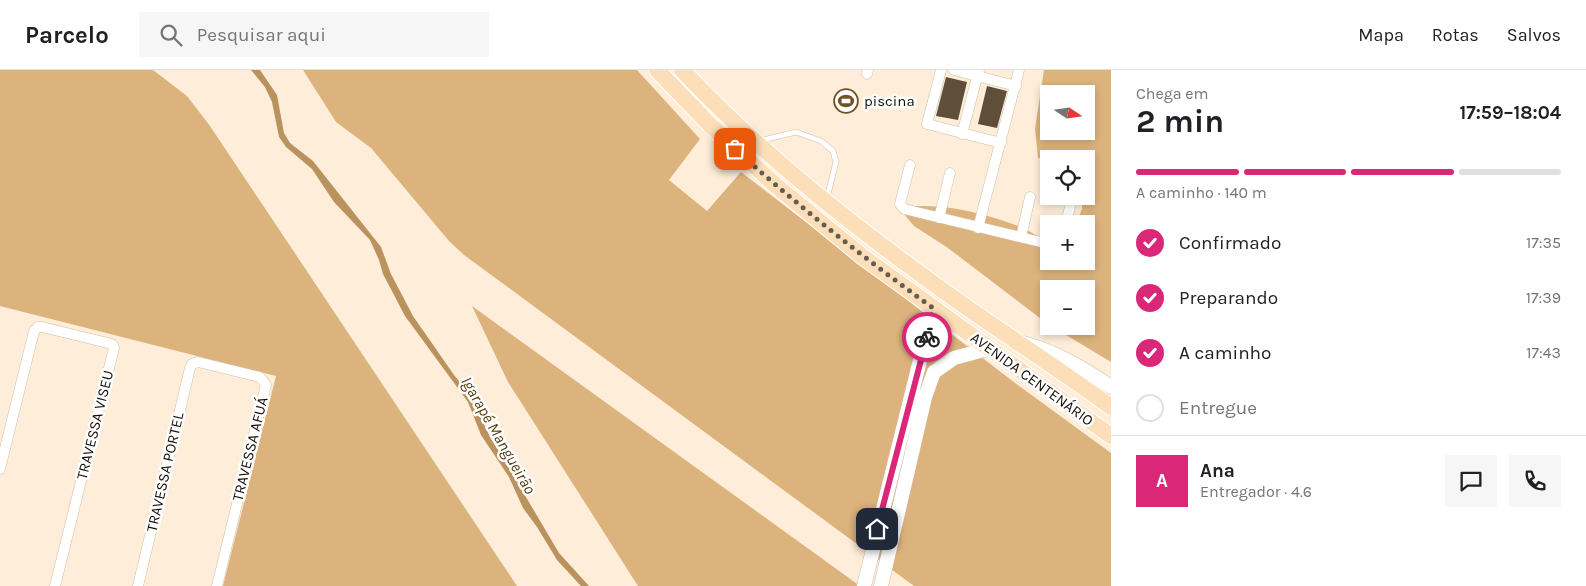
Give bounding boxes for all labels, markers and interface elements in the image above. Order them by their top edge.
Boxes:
search box [139,12,489,57]
text: Parcelo [25,21,109,49]
icon: search [157,21,185,49]
text: Pesquisar aqui [197,24,326,46]
text: Mapa [1358,24,1404,46]
text: Rotas [1432,24,1479,46]
text: Salvos [1507,24,1561,46]
text: Chega em [1136,84,1209,103]
north arrow [1040,85,1095,140]
map controls [1040,85,1095,335]
sports icon: piscina [833,88,859,114]
place label: piscina [864,92,915,110]
text: 17:59–18:04 [1460,102,1561,124]
text: 2 min [1136,103,1224,140]
pin [714,128,756,170]
icon: bag [721,135,749,163]
button: locate [1040,150,1095,205]
text: A caminho · 140 m [1136,183,1267,202]
button: + [1040,215,1095,270]
icon: check [1136,229,1164,257]
text: Confirmado [1179,232,1281,254]
text: 17:35 [1526,233,1561,252]
button: − [1040,280,1095,335]
icon: check [1136,284,1164,312]
text: Preparando [1179,287,1278,309]
text: 17:39 [1526,288,1561,307]
courier [902,312,952,362]
icon: bike [913,323,941,351]
street label: AVENIDA CENTENÁRIO [967,328,1097,430]
icon: check [1136,339,1164,367]
text: A caminho [1179,342,1271,364]
text: 17:43 [1526,343,1561,362]
street label: TRAVESSA VISEU [73,368,117,482]
water label: Igarapé Mangueirão [457,373,540,497]
street label: TRAVESSA AFUÁ [228,395,272,503]
text: Entregue [1179,397,1257,419]
street label: TRAVESSA PORTEL [142,410,188,534]
button: chat [1445,455,1497,507]
button: phone [1509,455,1561,507]
text: Ana [1200,460,1235,482]
text: A [1156,470,1168,492]
text: Entregador · 4.6 [1200,482,1312,501]
pin [856,508,898,550]
icon: home [863,515,891,543]

